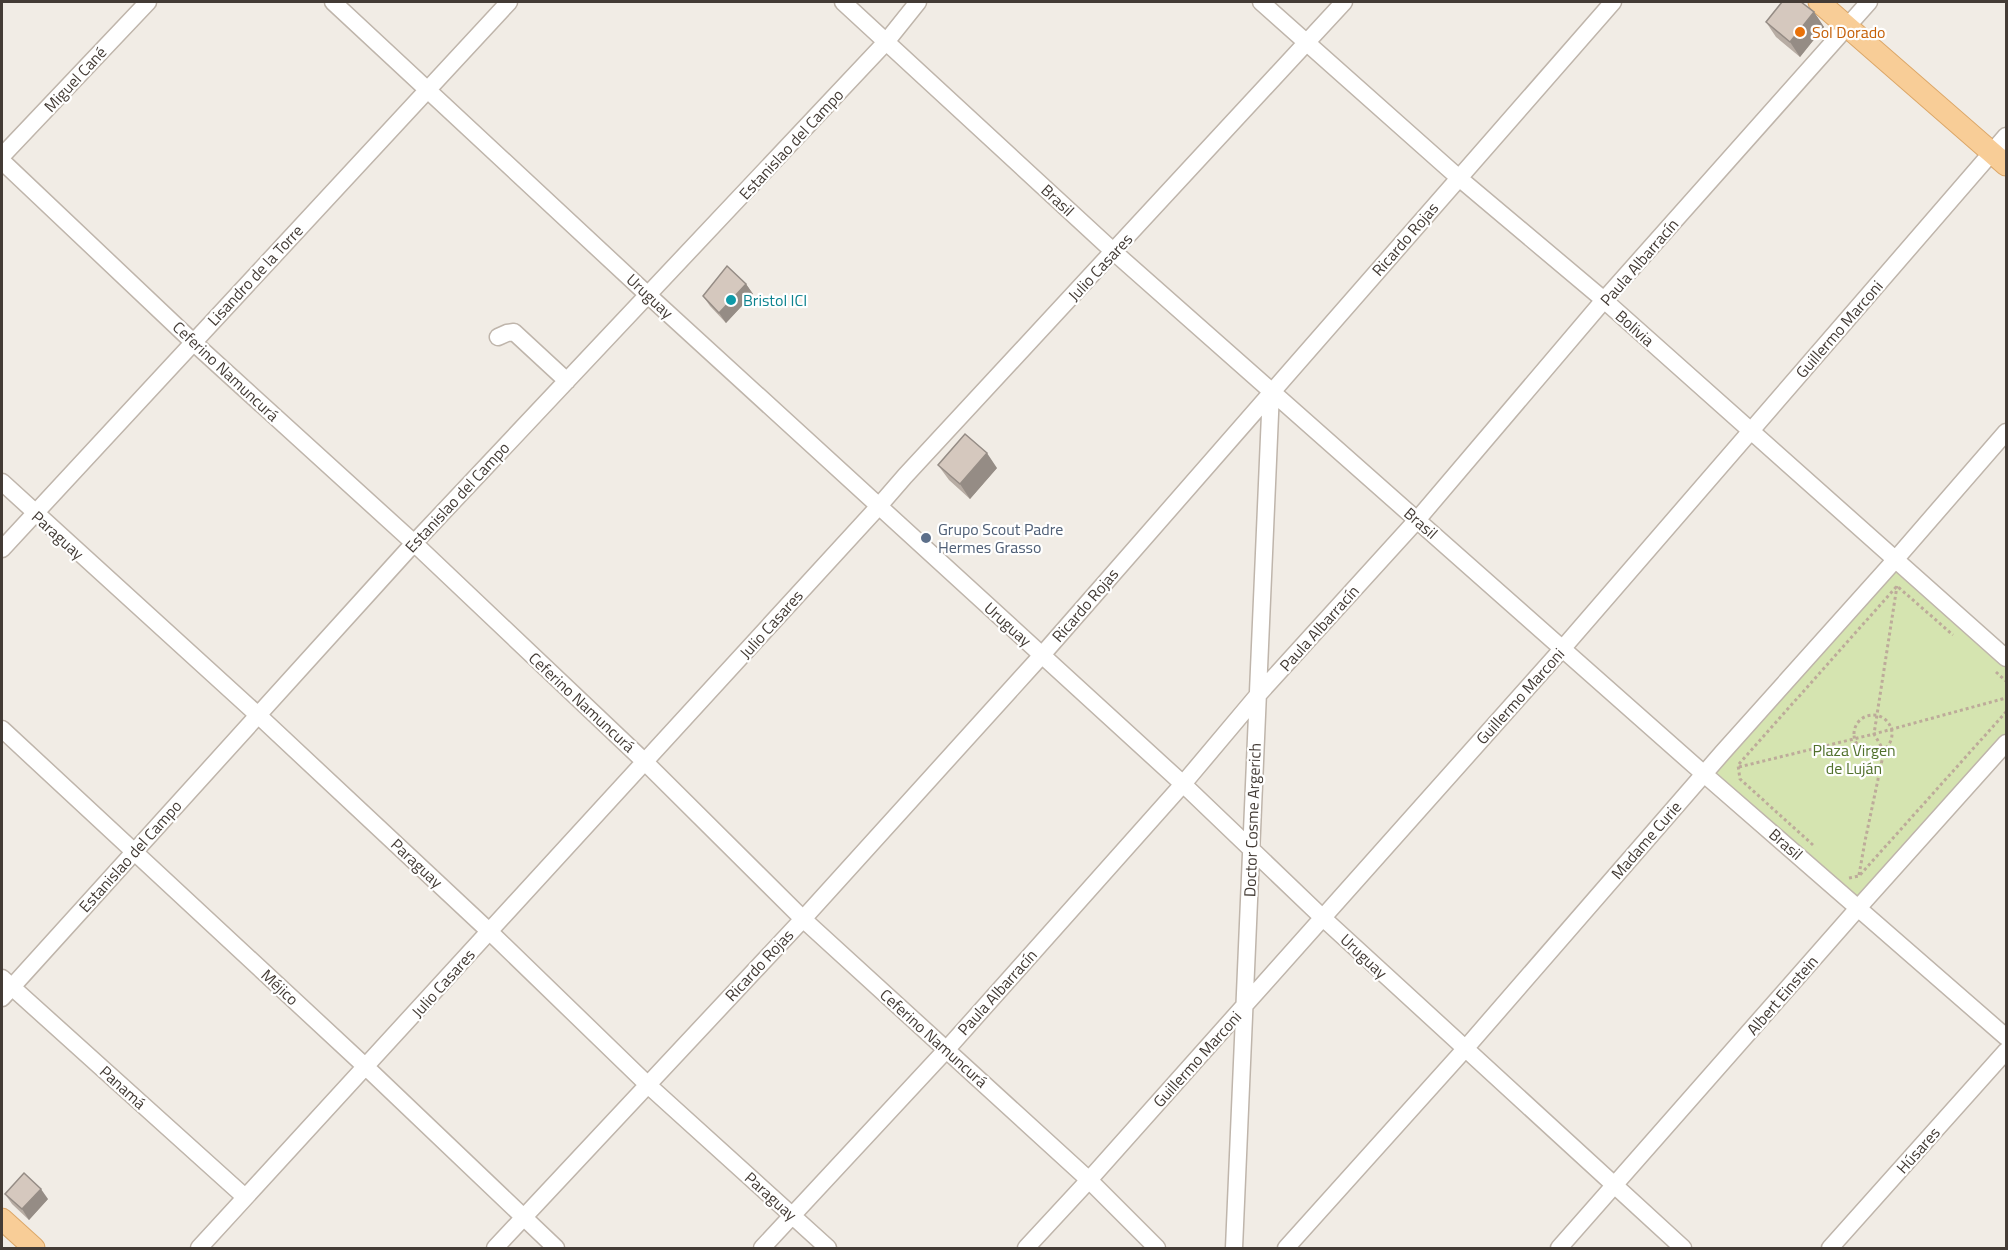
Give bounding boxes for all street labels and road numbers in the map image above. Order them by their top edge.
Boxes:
street label: Miguel Cané [38,41,112,117]
street label: Estanislao del Campo [733,83,849,205]
street label: Brasil [1036,178,1080,222]
street label: Ricardo Rojas [1366,197,1444,281]
street label: Paula Albarracín [1594,213,1684,311]
street label: Lisandro de la Torre [202,219,308,331]
street label: Julio Casares [1062,228,1138,306]
street label: Uruguay [621,268,679,324]
street label: Guillermo Marconi [1790,275,1888,383]
street label: Bolivia [1610,304,1660,352]
street label: Ceferino Namuncurá [167,315,285,427]
street label: Estanislao del Campo [399,436,515,558]
street label: Brasil [1399,501,1443,545]
street label: Paraguay [26,505,90,565]
street label: Ricardo Rojas [1046,563,1124,647]
street label: Paula Albarracín [1274,579,1364,677]
street label: Julio Casares [734,584,808,664]
street label: Uruguay [979,596,1037,652]
street label: Guillermo Marconi [1470,642,1570,750]
street label: Ceferino Namuncurá [523,646,641,758]
street label: Doctor Cosme Argerich [1237,743,1267,897]
street label: Estanislao del Campo [73,795,187,917]
street label: Madame Curie [1605,796,1687,884]
street label: Brasil [1764,822,1808,866]
street label: Paraguay [386,833,449,894]
street label: Ricardo Rojas [719,923,799,1007]
street label: Uruguay [1335,928,1393,984]
street label: Julio Casares [406,943,480,1023]
street label: Paula Albarracín [952,943,1042,1041]
street label: Albert Einstein [1741,950,1823,1040]
street label: Méjico [256,963,304,1011]
street label: Ceferino Namuncurá [875,983,993,1093]
street label: Guillermo Marconi [1147,1005,1247,1113]
street label: Panamá [94,1060,152,1114]
street label: Húsares [1890,1121,1946,1179]
street label: Paraguay [739,1166,803,1226]

